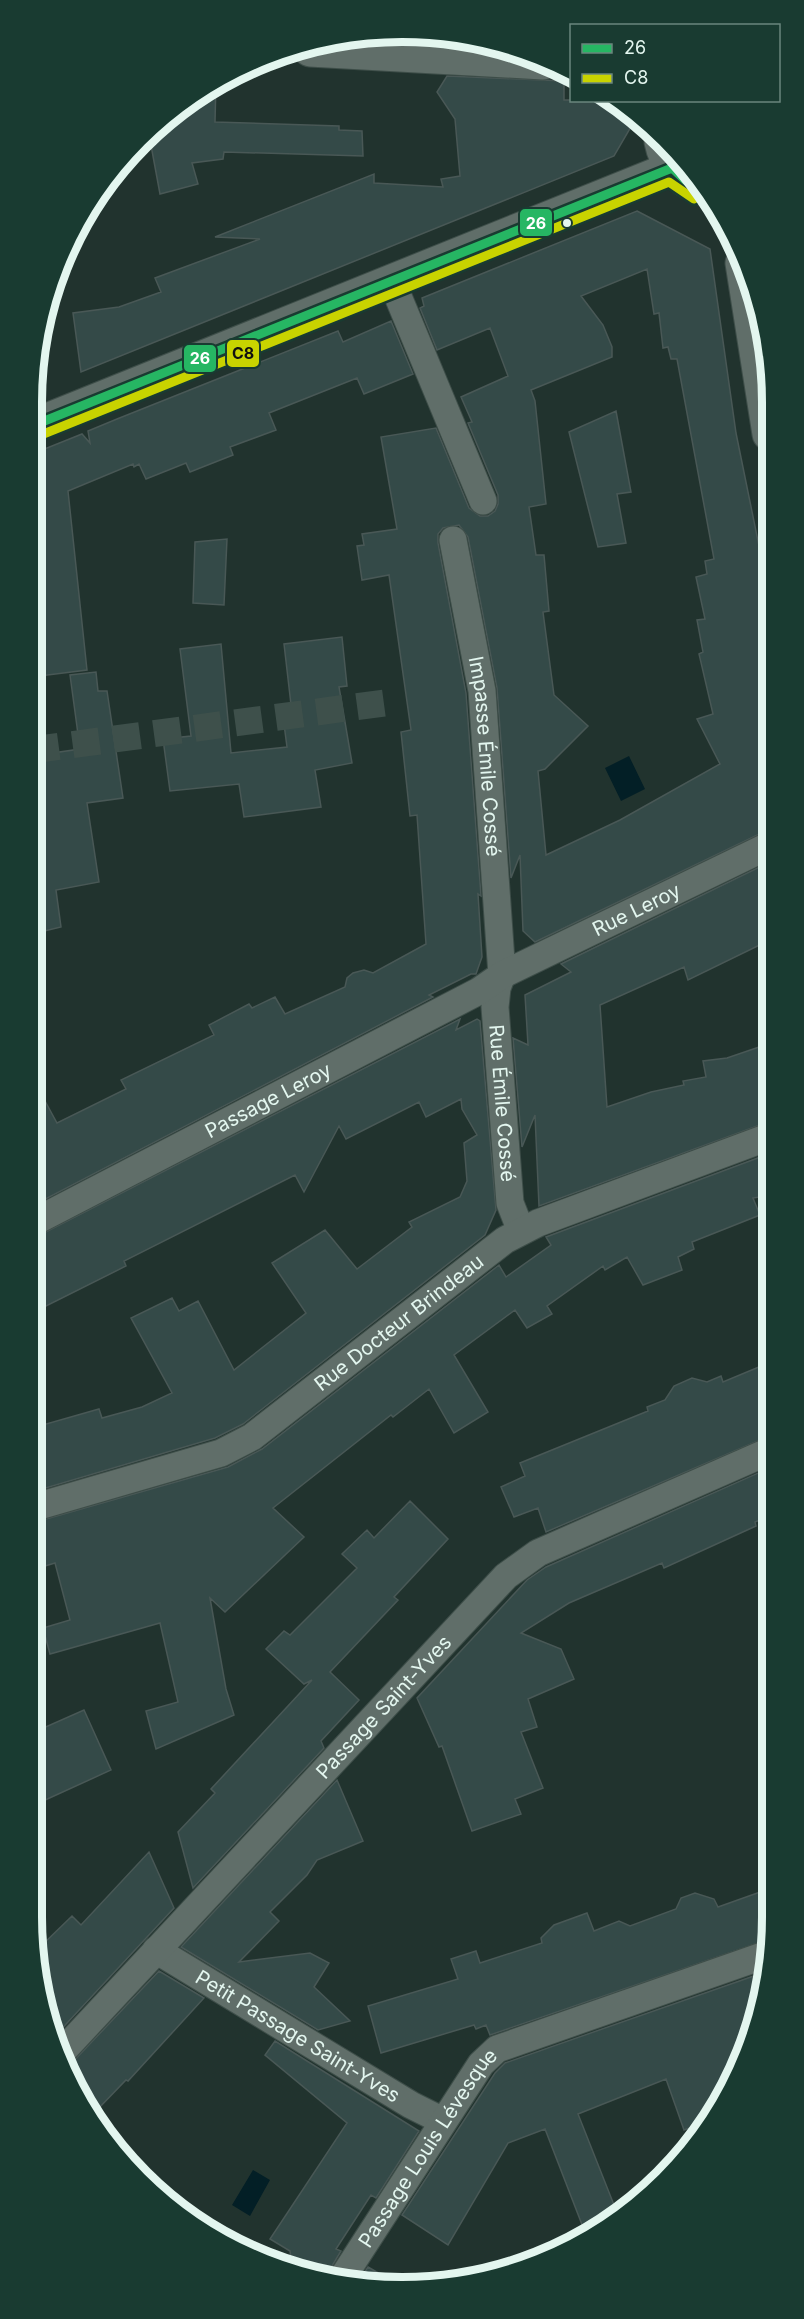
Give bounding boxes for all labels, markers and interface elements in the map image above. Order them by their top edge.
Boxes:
legend [570,24,780,102]
text: 26 [624,37,646,58]
text: C8 [624,67,648,88]
line badge: 26 [519,208,553,237]
text: 26 [526,213,546,233]
unlabelled marker [561,217,573,229]
line badge: C8 [226,339,260,368]
text: C8 [232,343,254,363]
line badge: 26 [183,344,217,373]
text: 26 [190,348,210,368]
street label: Impasse Émile Cossé [464,654,506,857]
street label: Rue Leroy [588,878,684,941]
street label: Rue Émile Cossé [484,1024,520,1183]
street label: Passage Leroy [201,1058,335,1143]
street label: Rue Docteur Brindeau [310,1249,488,1396]
street label: Passage Saint-Yves [311,1630,456,1784]
street label: Petit Passage Saint-Yves [191,1965,405,2108]
street label: Passage Louis Lévesque [353,2043,502,2252]

